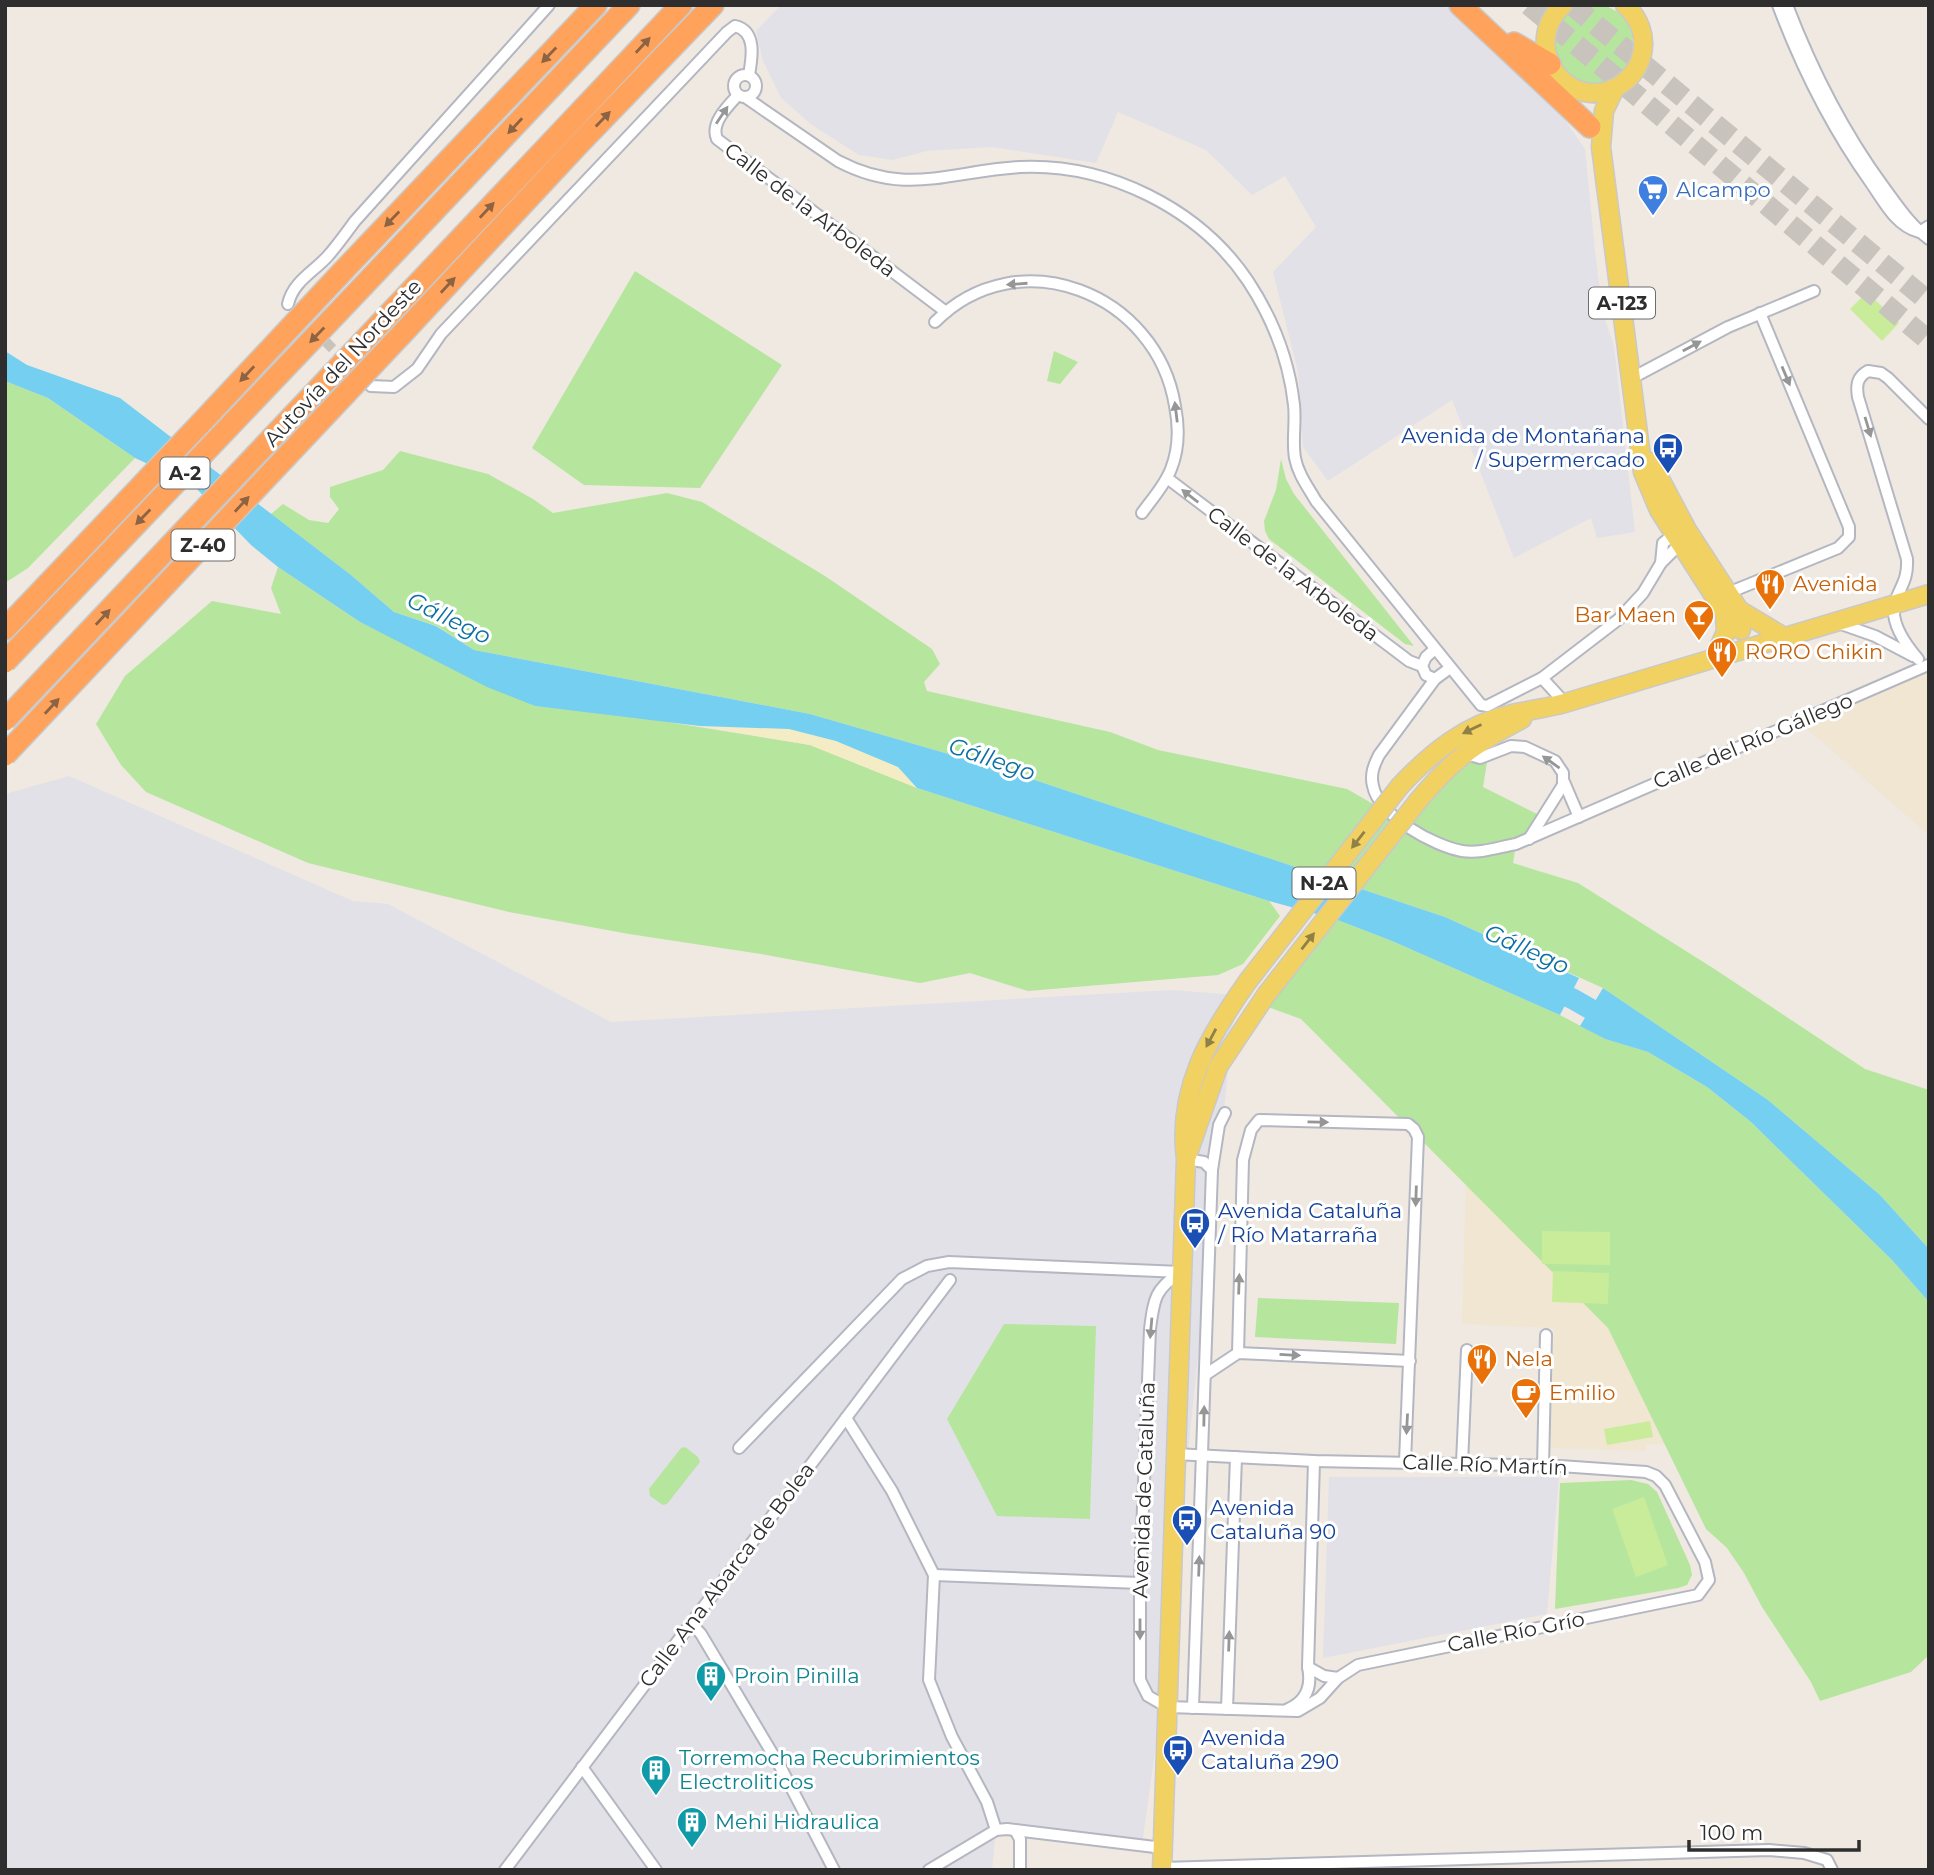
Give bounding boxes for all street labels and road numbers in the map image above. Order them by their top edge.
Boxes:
street label: Calle de la Arboleda [720,137,901,282]
street label: Autovía del Nordeste [259,274,427,451]
road number: A-123 [1589,288,1655,318]
road number: A-2 [160,458,210,488]
street label: Calle de la Arboleda [1203,501,1384,646]
road number: Z-40 [172,530,234,560]
street label: Calle del Río Gállego [1649,687,1856,794]
road number: N-2A [1292,868,1356,898]
street label: Avenida de Cataluña [1127,1381,1160,1599]
street label: Calle Río Martín [1402,1449,1568,1480]
street label: Calle Ana Abarca de Bolea [634,1457,819,1692]
street label: Calle Río Grío [1445,1606,1587,1657]

